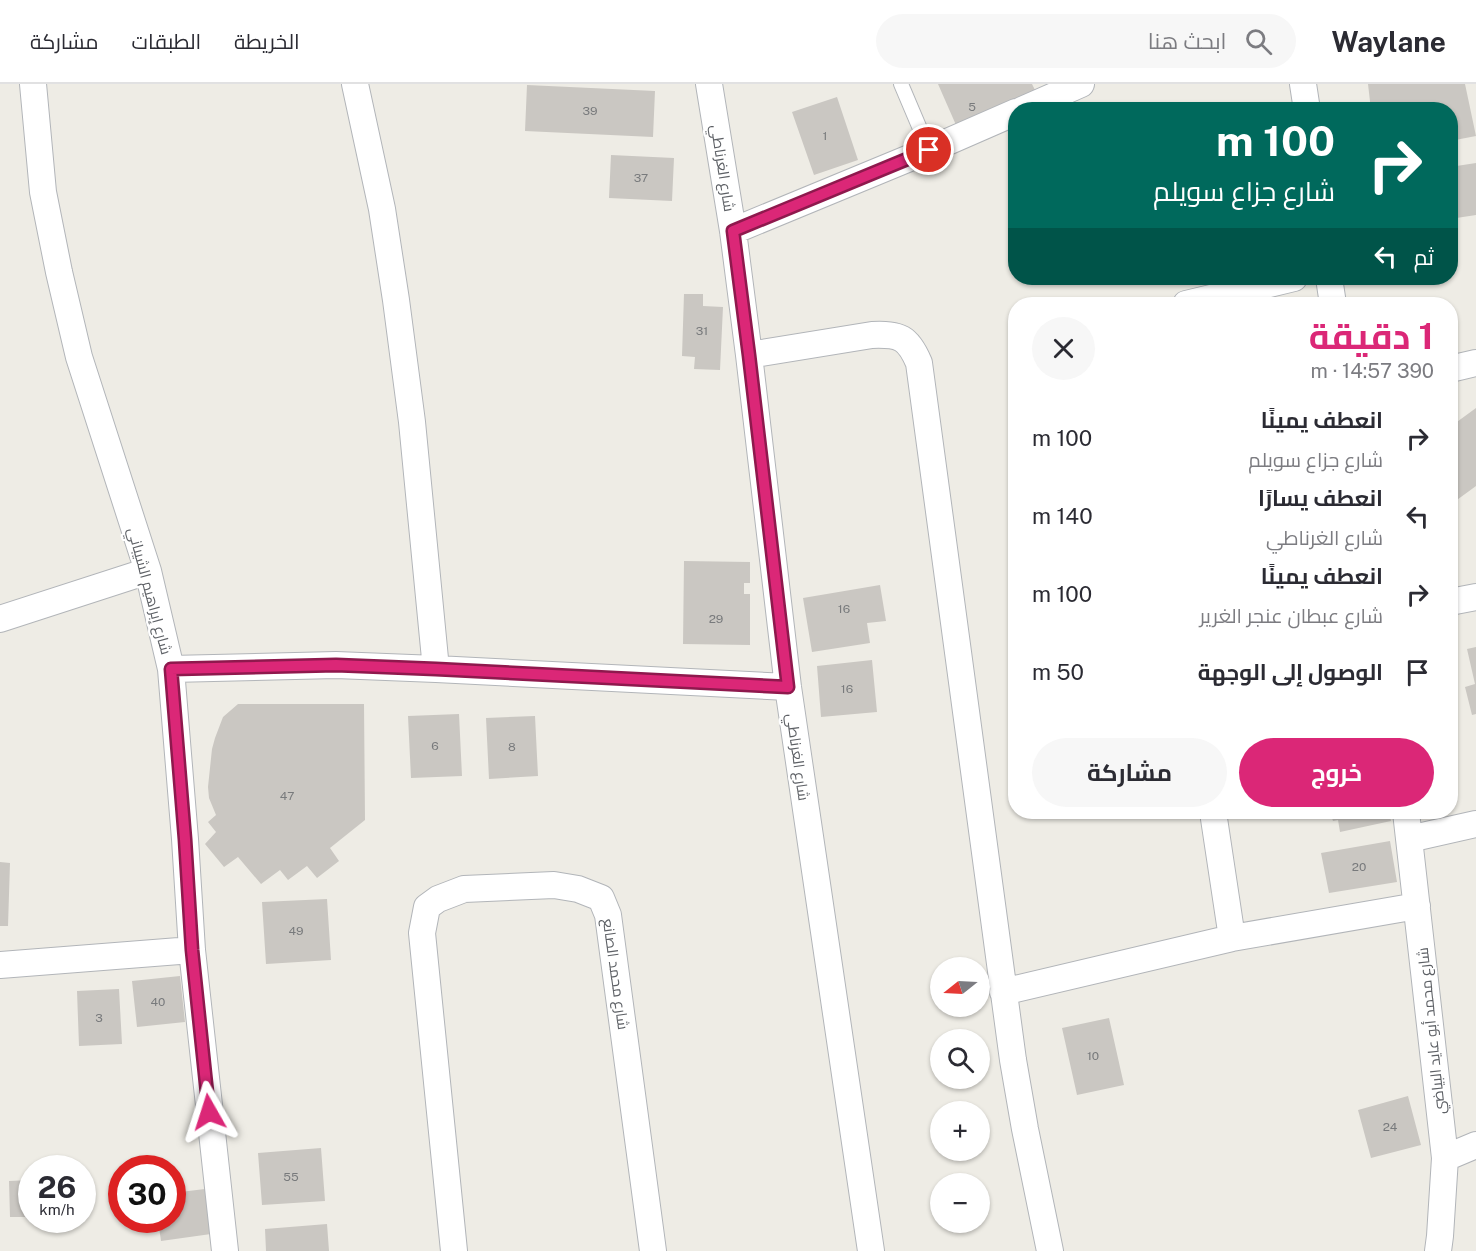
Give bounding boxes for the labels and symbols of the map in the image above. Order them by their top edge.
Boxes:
house number: 5 [968,100,976,114]
house number: 39 [583,104,597,118]
street label: شارع الغرناطي [704,123,738,213]
pin [903,124,954,175]
house number: 1 [823,129,827,143]
house number: 37 [634,171,648,185]
house number: 31 [696,324,708,338]
street label: شارع إبراهيم الشيباني [121,526,175,657]
house number: 16 [838,602,850,616]
house number: 29 [709,612,723,626]
house number: 16 [841,682,853,696]
street label: شارع الغرناطي [780,712,813,802]
house number: 6 [431,739,439,753]
house number: 8 [508,740,516,754]
house number: 47 [280,789,294,803]
house number: 20 [1352,860,1366,874]
street label: شارع محمد الصانع [597,917,632,1031]
house number: 49 [288,924,304,938]
street label: شارع محمد أبو عايد البياضي [1413,946,1452,1115]
north arrow [930,957,990,1017]
house number: 40 [151,995,165,1009]
house number: 3 [95,1011,103,1025]
house number: 10 [1087,1049,1099,1063]
position arrow [177,1080,241,1144]
house number: 24 [1383,1120,1398,1134]
speed limit sign: 30 [108,1155,186,1233]
house number: 55 [283,1170,299,1184]

